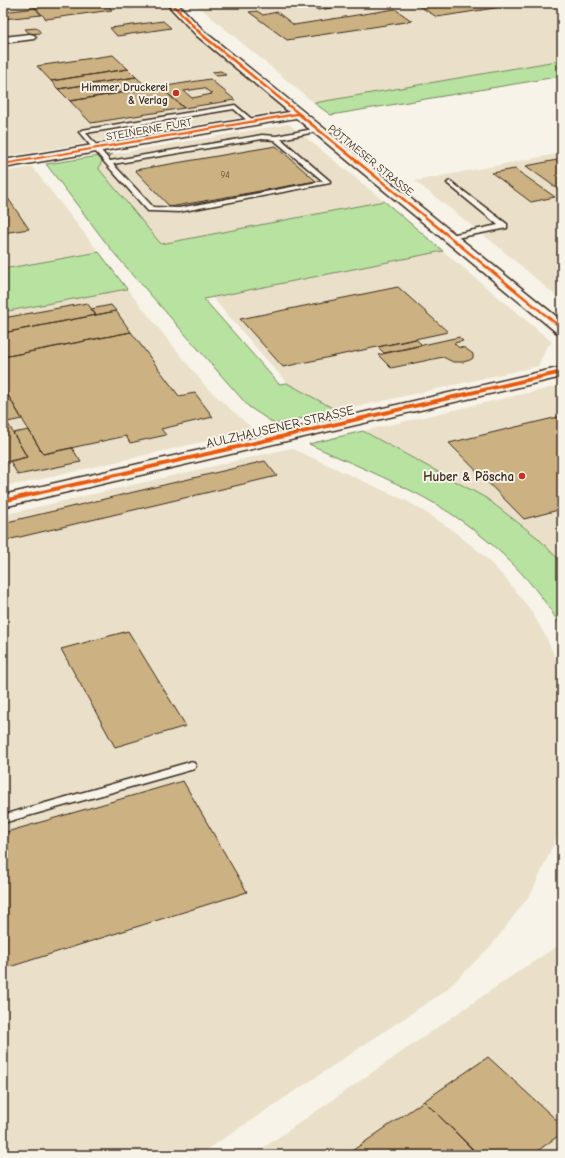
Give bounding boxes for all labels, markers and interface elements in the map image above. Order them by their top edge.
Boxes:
place label: Himmer Druckerei & Verlag [81,81,168,107]
marker: Himmer Druckerei & Verlag [171,88,181,98]
street label: STEINERNE FURT [105,115,193,143]
street label: PÖTTMESER STRASSE [325,122,416,199]
house number: 94 [220,170,230,180]
street label: AULZHAUSENER STRASSE [205,402,356,451]
place label: Huber & Pöscha [423,469,514,484]
marker: Huber & Pöscha [517,471,527,481]

